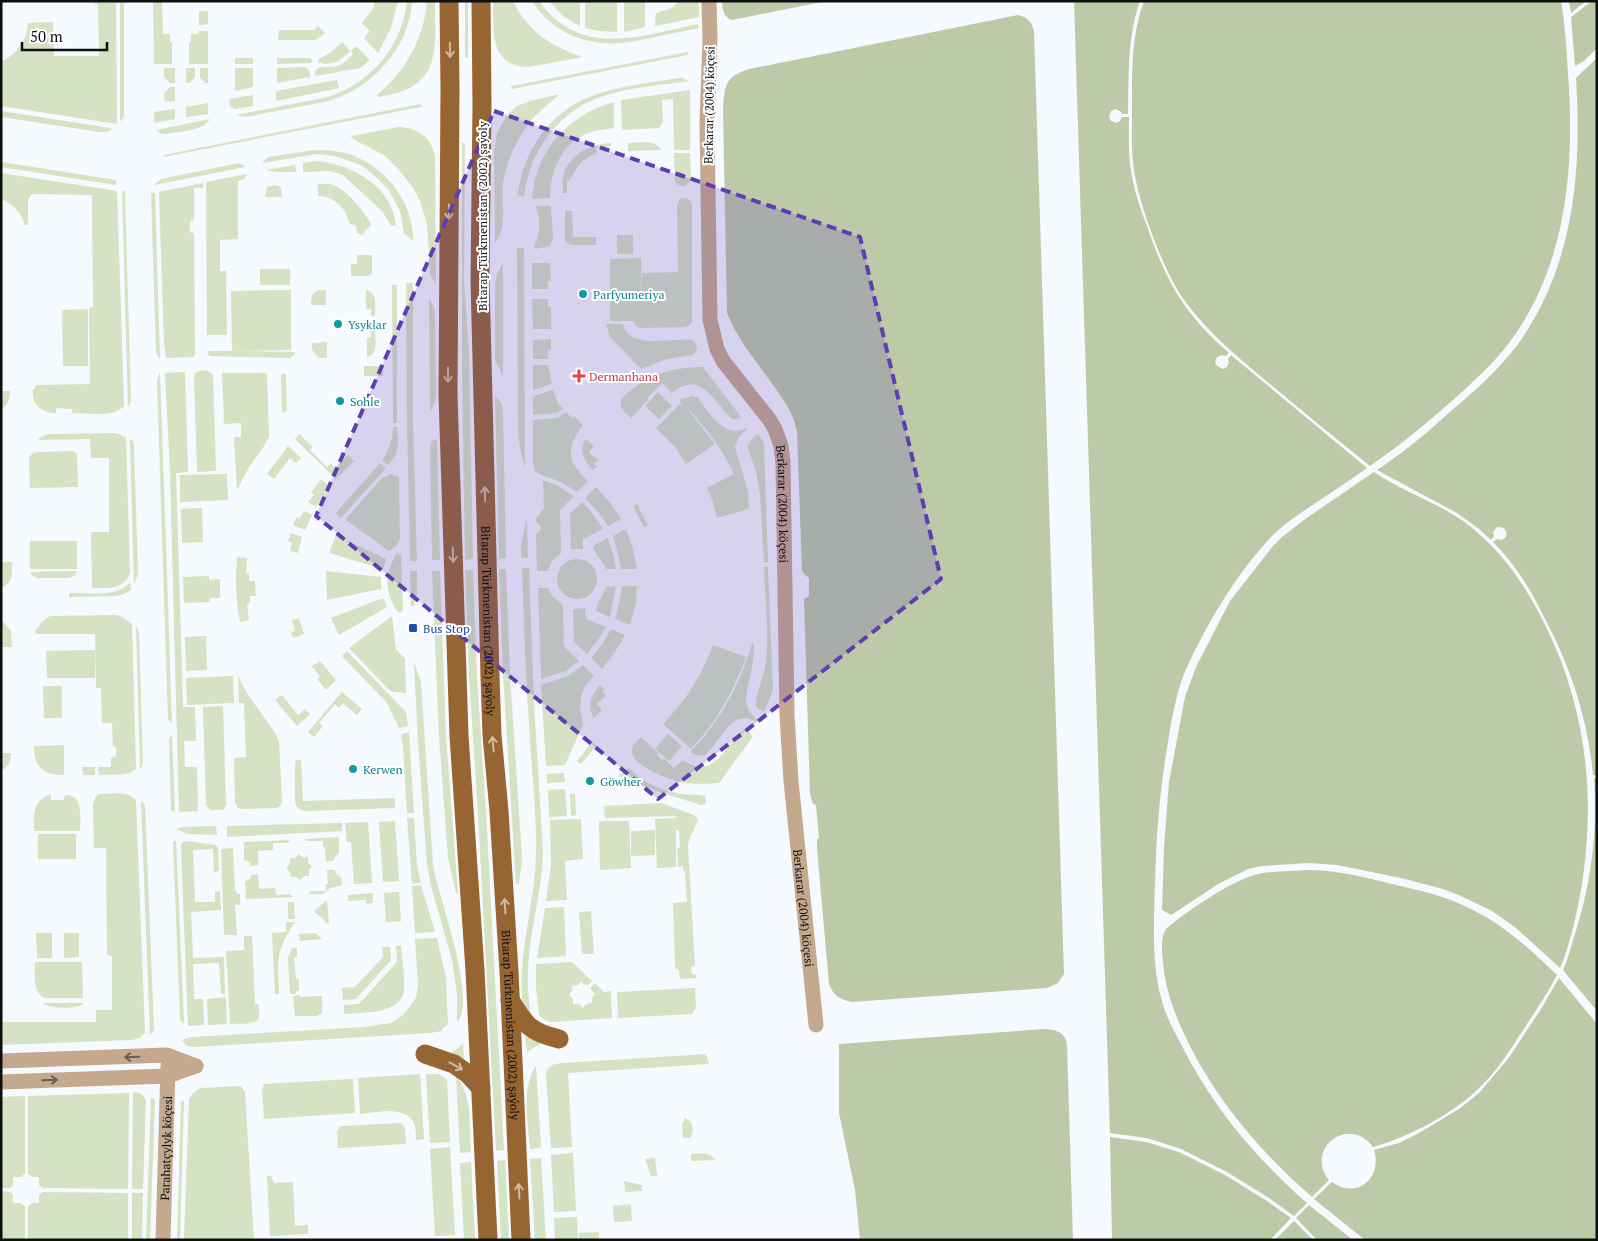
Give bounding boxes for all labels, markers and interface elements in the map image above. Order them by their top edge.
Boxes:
scale bar [22,20,108,52]
text: 50 m [30,26,63,46]
one-way arrow [445,42,455,58]
street label: Berkarar (2004) köçesi [700,45,718,164]
street label: Bitarap Türkmenistan (2002) şaýoly [475,120,490,311]
one-way arrow [444,204,454,220]
place label: Parfyumeriya [593,287,665,302]
marker: Parfyumeriya [577,288,589,300]
place label: Ysyklar [348,317,387,332]
marker: Ysyklar [332,318,344,330]
one-way arrow [443,366,453,383]
place label: Dermanhana [589,369,658,384]
marker: Dermanhana [573,370,585,382]
place label: Sohle [350,394,380,409]
marker: Sohle [334,395,346,407]
street label: Berkarar (2004) köçesi [773,444,792,563]
one-way arrow [480,487,490,503]
street label: Bitarap Türkmenistan (2002) şaýoly [479,526,499,717]
one-way arrow [449,547,458,563]
place label: Bus Stop [423,621,470,636]
marker: Bus Stop [407,622,419,634]
one-way arrow [488,737,498,753]
place label: Kerwen [363,762,403,777]
marker: Kerwen [347,763,359,775]
place label: Göwher [600,774,642,789]
marker: Göwher [584,775,596,787]
street label: Berkarar (2004) köçesi [791,848,818,968]
one-way arrow [500,899,509,915]
street label: Bitarap Türkmenistan (2002) şaýoly [499,930,523,1121]
one-way arrow [124,1052,140,1061]
one-way arrow [448,1061,463,1071]
one-way arrow [42,1075,58,1085]
street label: Parahatçylyk köçesi [157,1095,175,1201]
one-way arrow [514,1183,523,1199]

